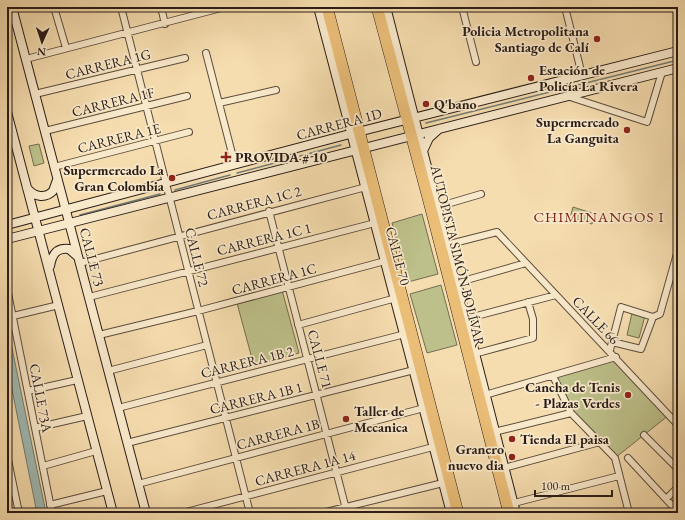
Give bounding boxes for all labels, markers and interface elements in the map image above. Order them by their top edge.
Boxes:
north arrow [22,22,62,62]
place label: Policia Metropolitana Santiago de Calí [462,22,590,56]
marker: Policia Metropolitana Santiago de Calí [592,34,602,44]
text: N [37,45,46,59]
street label: CARRERA 1G [63,45,153,83]
place label: Estación de Policía La Rivera [539,61,639,95]
marker: Estación de Policía La Rivera [526,73,536,83]
street label: CARRERA 1F [70,83,156,121]
place label: Q'bano [434,95,477,113]
marker: Q'bano [421,99,431,109]
street label: CARRERA 1D [294,104,384,144]
place label: Supermercado La Ganguita [536,113,620,147]
street label: CARRERA 1E [76,119,163,157]
marker: Supermercado La Ganguita [622,125,632,135]
place label: PROVIDA # 10 [235,148,328,166]
marker: PROVIDA # 10 [220,151,232,163]
place label: Supermercado La Gran Colombia [63,161,165,195]
street label: AUTOPISTA SIMÓN BOLÍVAR [426,162,490,350]
marker: Supermercado La Gran Colombia [167,173,177,183]
street label: CARRERA 1C 2 [205,182,303,224]
district label: CHIMINANGOS I [533,207,665,226]
street label: CARRERA 1C 1 [215,219,313,259]
street label: CALLE 70 [382,225,415,288]
street label: CALLE 73 [76,226,109,289]
street label: CALLE 72 [181,226,213,289]
street label: CARRERA 1C [230,259,318,299]
street label: CALLE 66 [569,292,624,348]
street label: CALLE 71 [304,328,336,390]
street label: CARRERA 1B 2 [199,342,296,382]
street label: CALLE 73A [26,362,57,434]
street label: CARRERA 1B 1 [208,378,304,418]
place label: Cancha de Tenis - Plazas Verdes [525,378,620,412]
marker: Cancha de Tenis - Plazas Verdes [623,390,633,400]
place label: Taller de Mecanica [354,402,409,436]
street label: CARRERA 1B [234,414,322,454]
marker: Taller de Mecanica [341,414,351,424]
place label: Tienda El paisa [520,430,610,448]
marker: Tienda El paisa [507,434,517,444]
place label: Granero nuevo dia [448,440,505,474]
street label: CARRERA 1A 14 [253,446,357,490]
marker: Granero nuevo dia [507,452,517,462]
scale bar [535,472,612,498]
text: 100 m [541,478,571,494]

